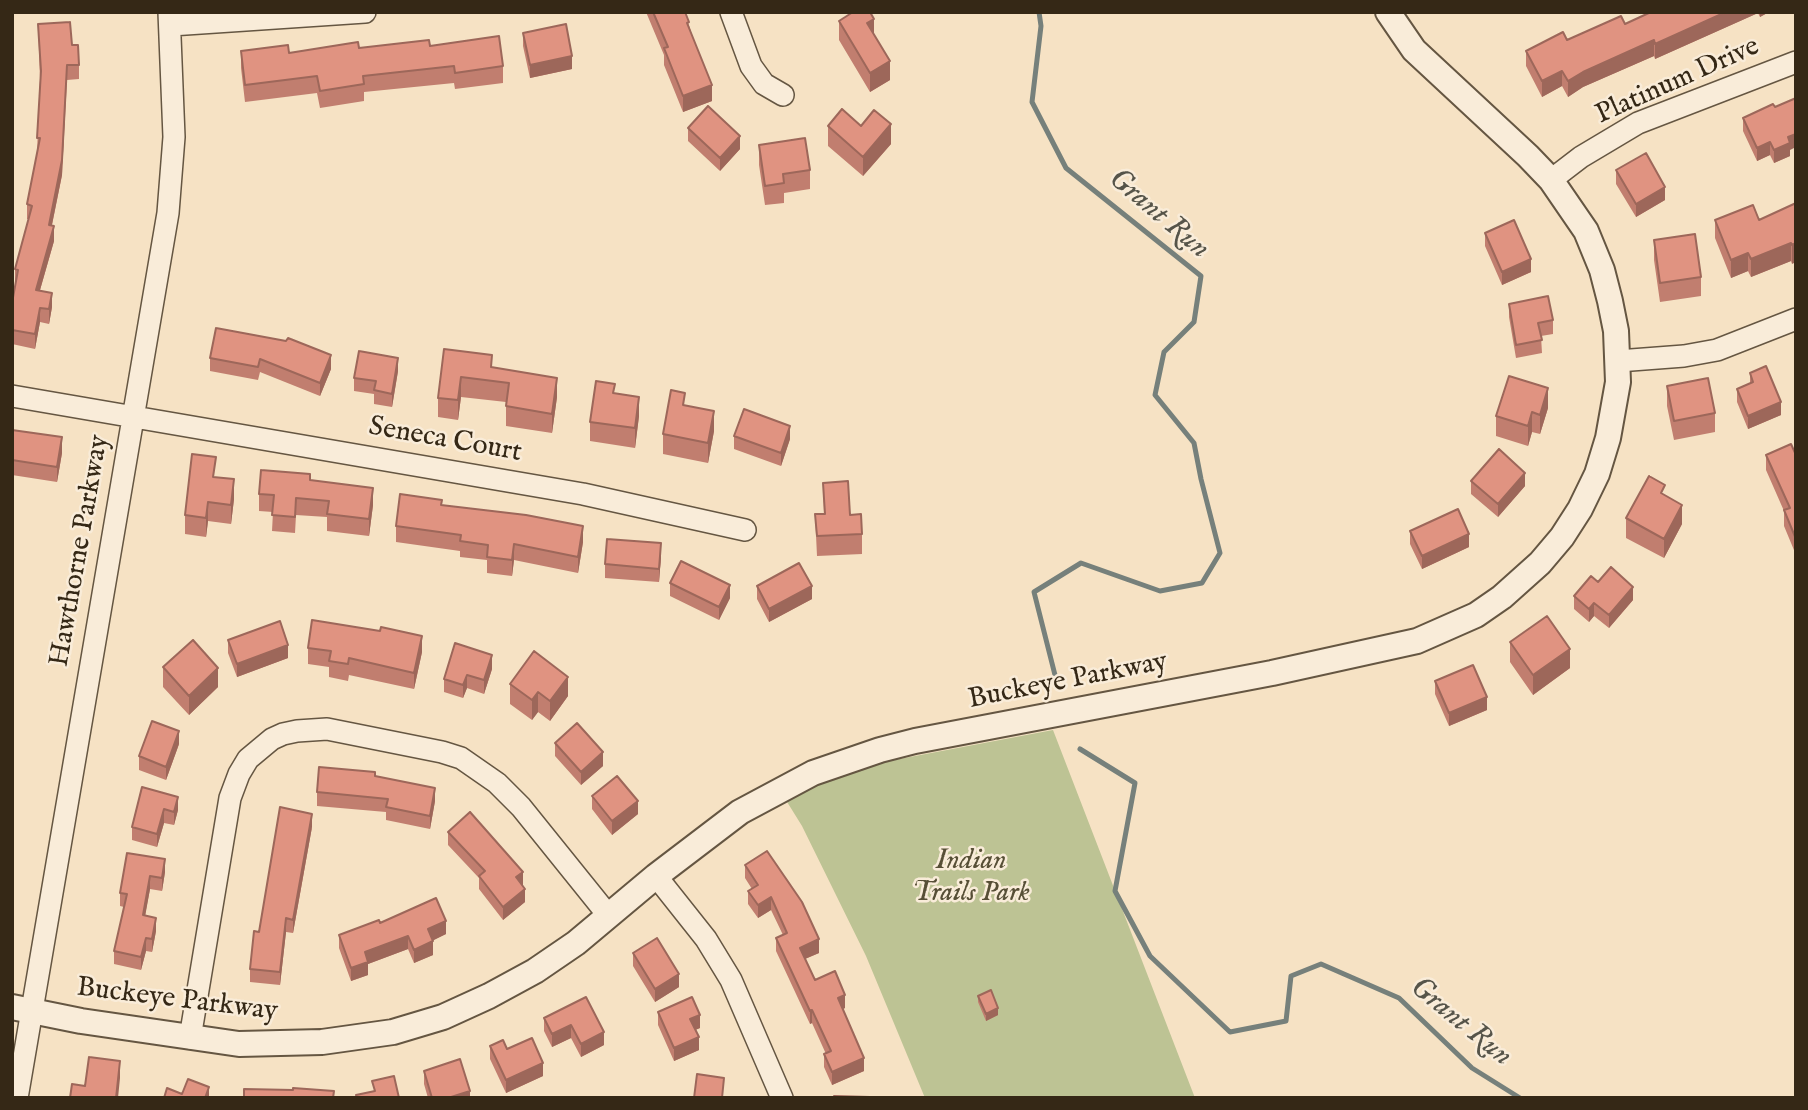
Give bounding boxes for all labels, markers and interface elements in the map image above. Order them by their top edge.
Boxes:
street label: Platinum Drive [1591,31,1765,133]
water label: Grant Run [1100,162,1216,268]
street label: Seneca Court [366,411,524,471]
street label: Hawthorne Parkway [44,432,118,670]
street label: Buckeye Parkway [966,646,1170,718]
park label: Indian Trails Park [912,845,1030,911]
water label: Grant Run [1401,971,1519,1075]
street label: Buckeye Parkway [75,972,279,1030]

